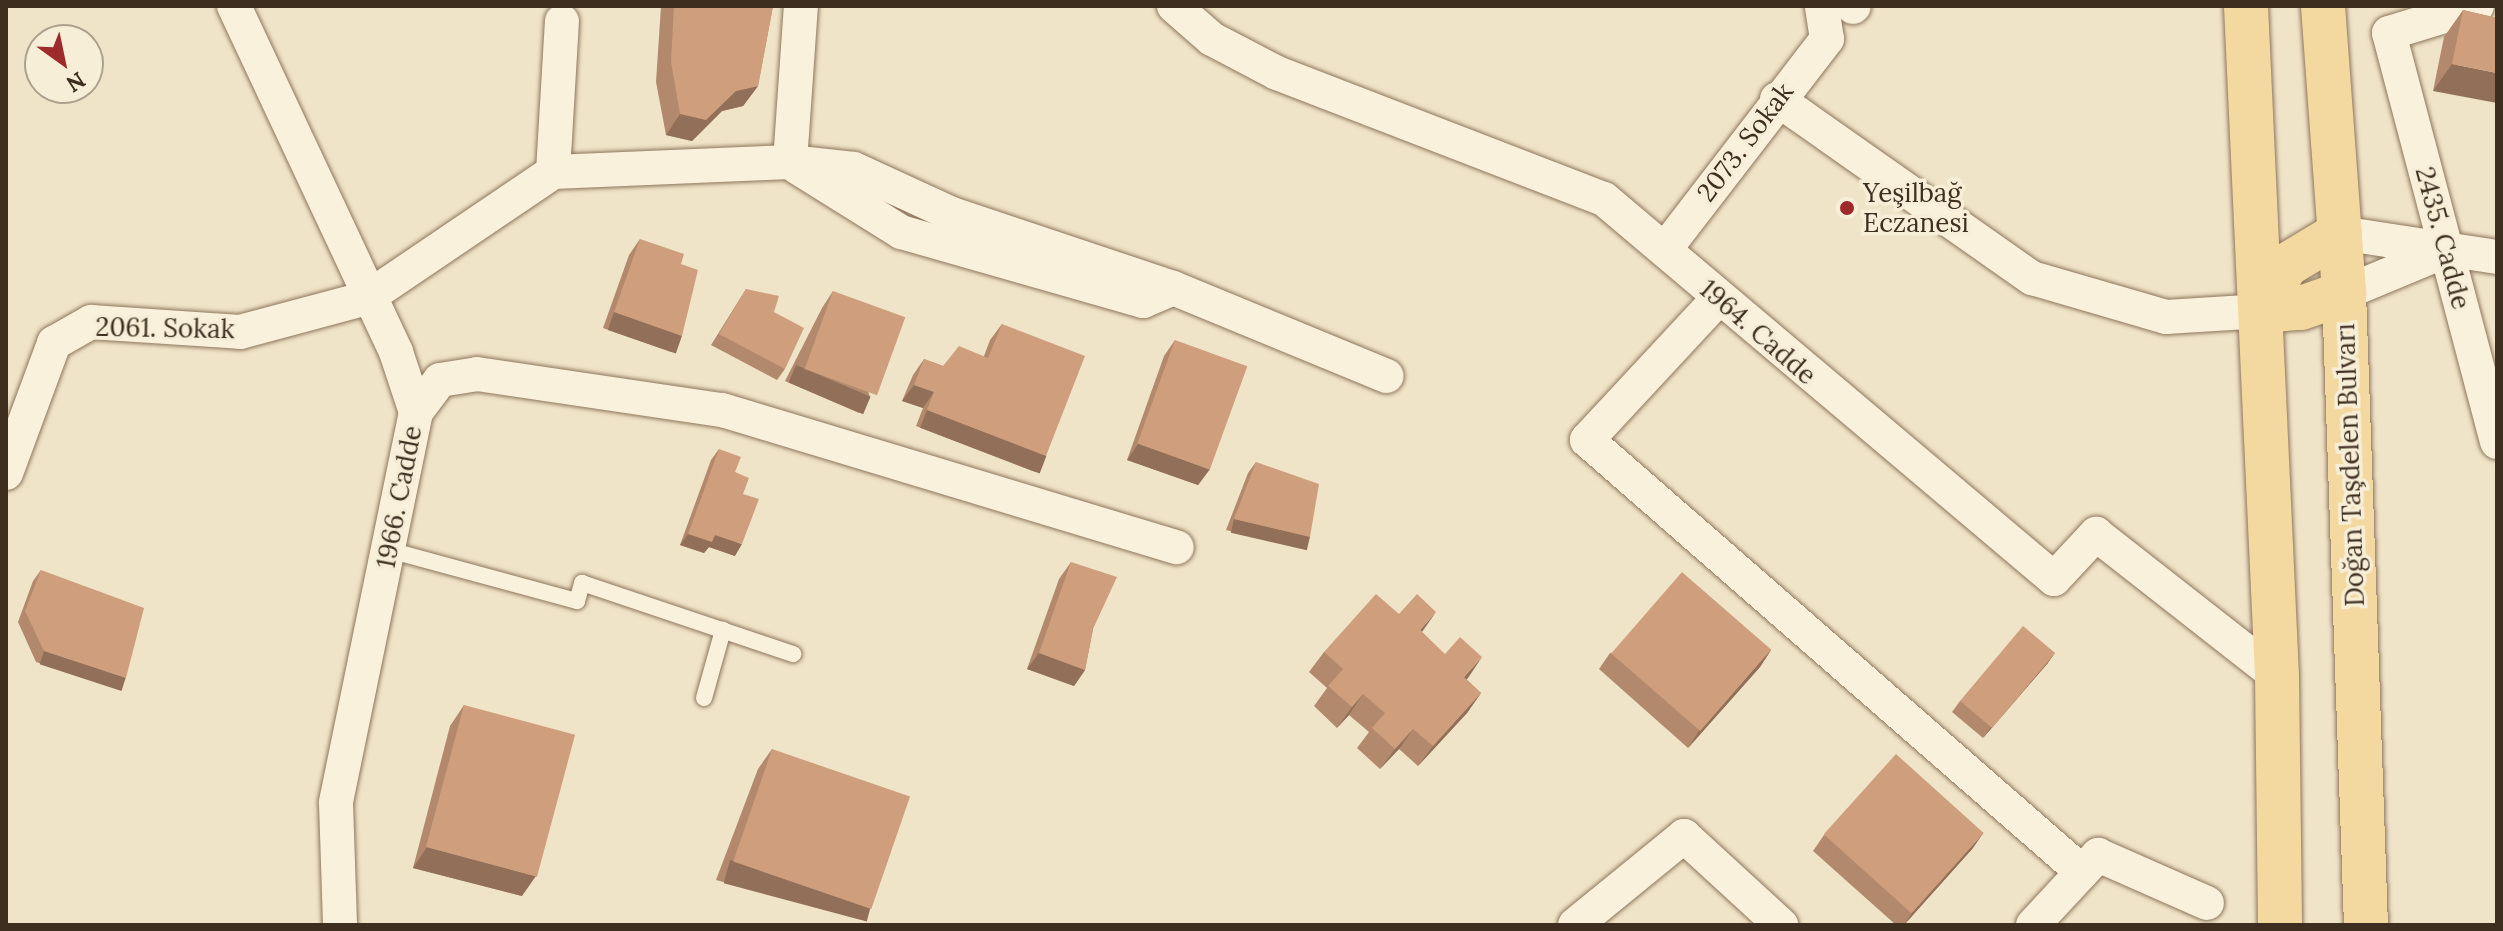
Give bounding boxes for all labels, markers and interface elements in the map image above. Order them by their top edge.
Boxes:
north arrow [24,24,104,104]
text: N [61,66,91,99]
street label: 2073. Sokak [1690,76,1800,208]
street label: 2435. Cadde [2409,163,2477,313]
place label: Yeşilbağ Eczanesi [1863,177,1969,238]
marker: Yeşilbağ Eczanesi [1838,199,1856,217]
street label: 1964. Cadde [1694,273,1822,391]
street label: 2061. Sokak [95,311,235,345]
street label: Doğan Taşdelen Bulvarı [2329,323,2371,607]
street label: 1966. Cadde [370,423,428,571]

